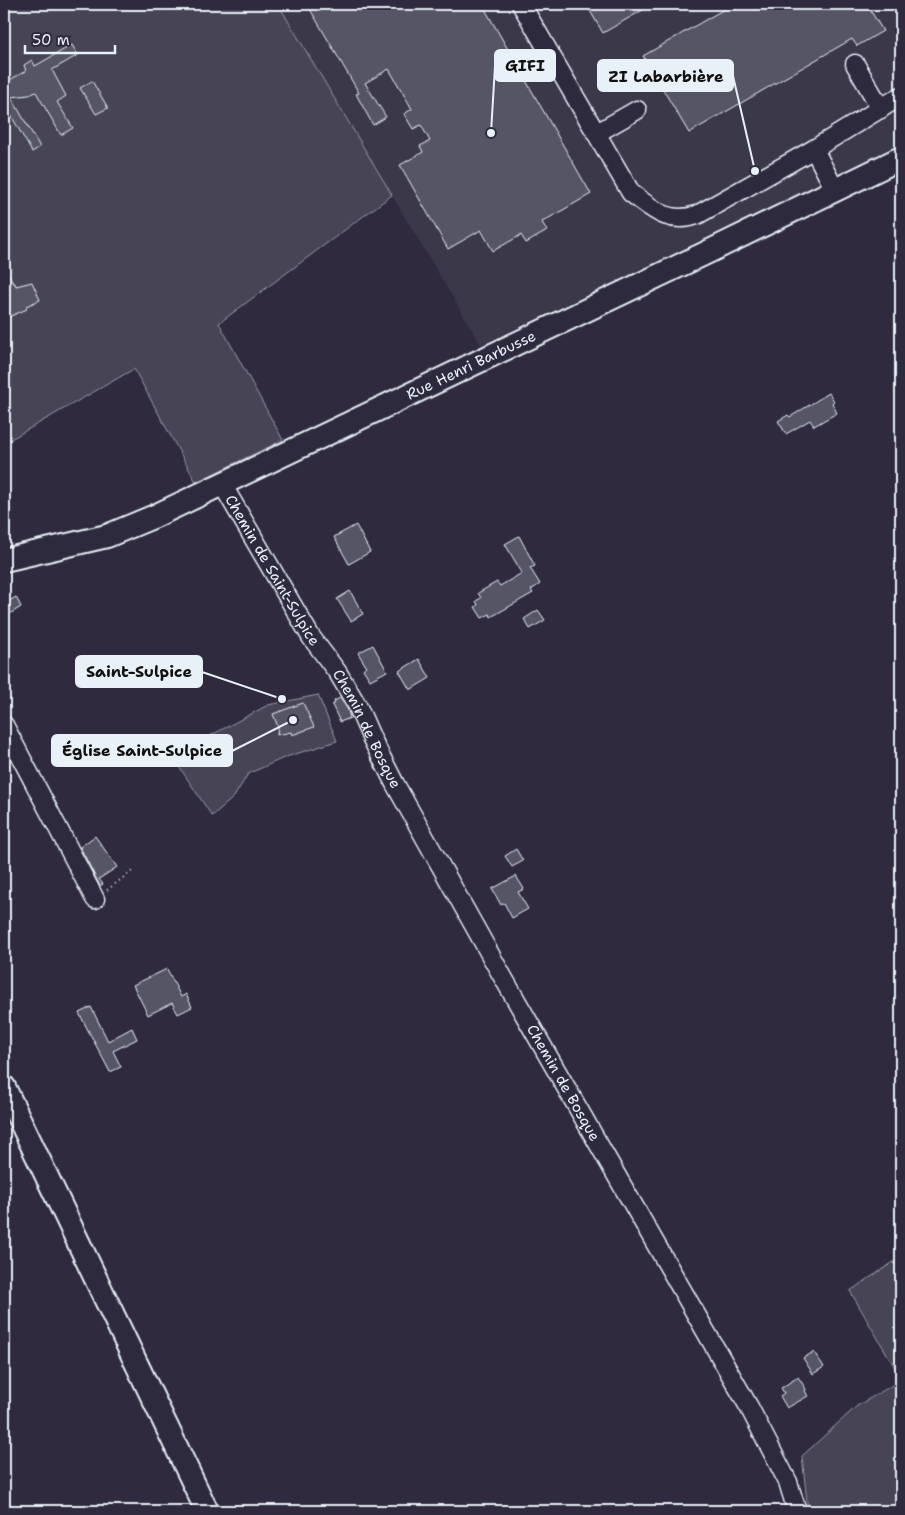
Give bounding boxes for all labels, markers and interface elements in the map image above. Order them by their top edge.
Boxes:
scale bar [25,22,115,54]
text: 50 m [32,30,70,50]
callout: GIFI [495,50,555,81]
text: GIFI [505,55,545,76]
callout: ZI Labarbière [598,60,733,91]
text: ZI Labarbière [608,66,724,87]
street label: Rue Henri Barbusse [403,326,539,405]
street label: Chemin de Saint-Sulpice [220,491,324,650]
callout: Saint-Sulpice [76,656,202,687]
text: Saint-Sulpice [86,661,192,682]
street label: Chemin de Bosque [328,666,406,792]
callout: Église Saint-Sulpice [52,735,232,766]
text: Église Saint-Sulpice [62,740,223,761]
street label: Chemin de Bosque [522,1021,605,1145]

